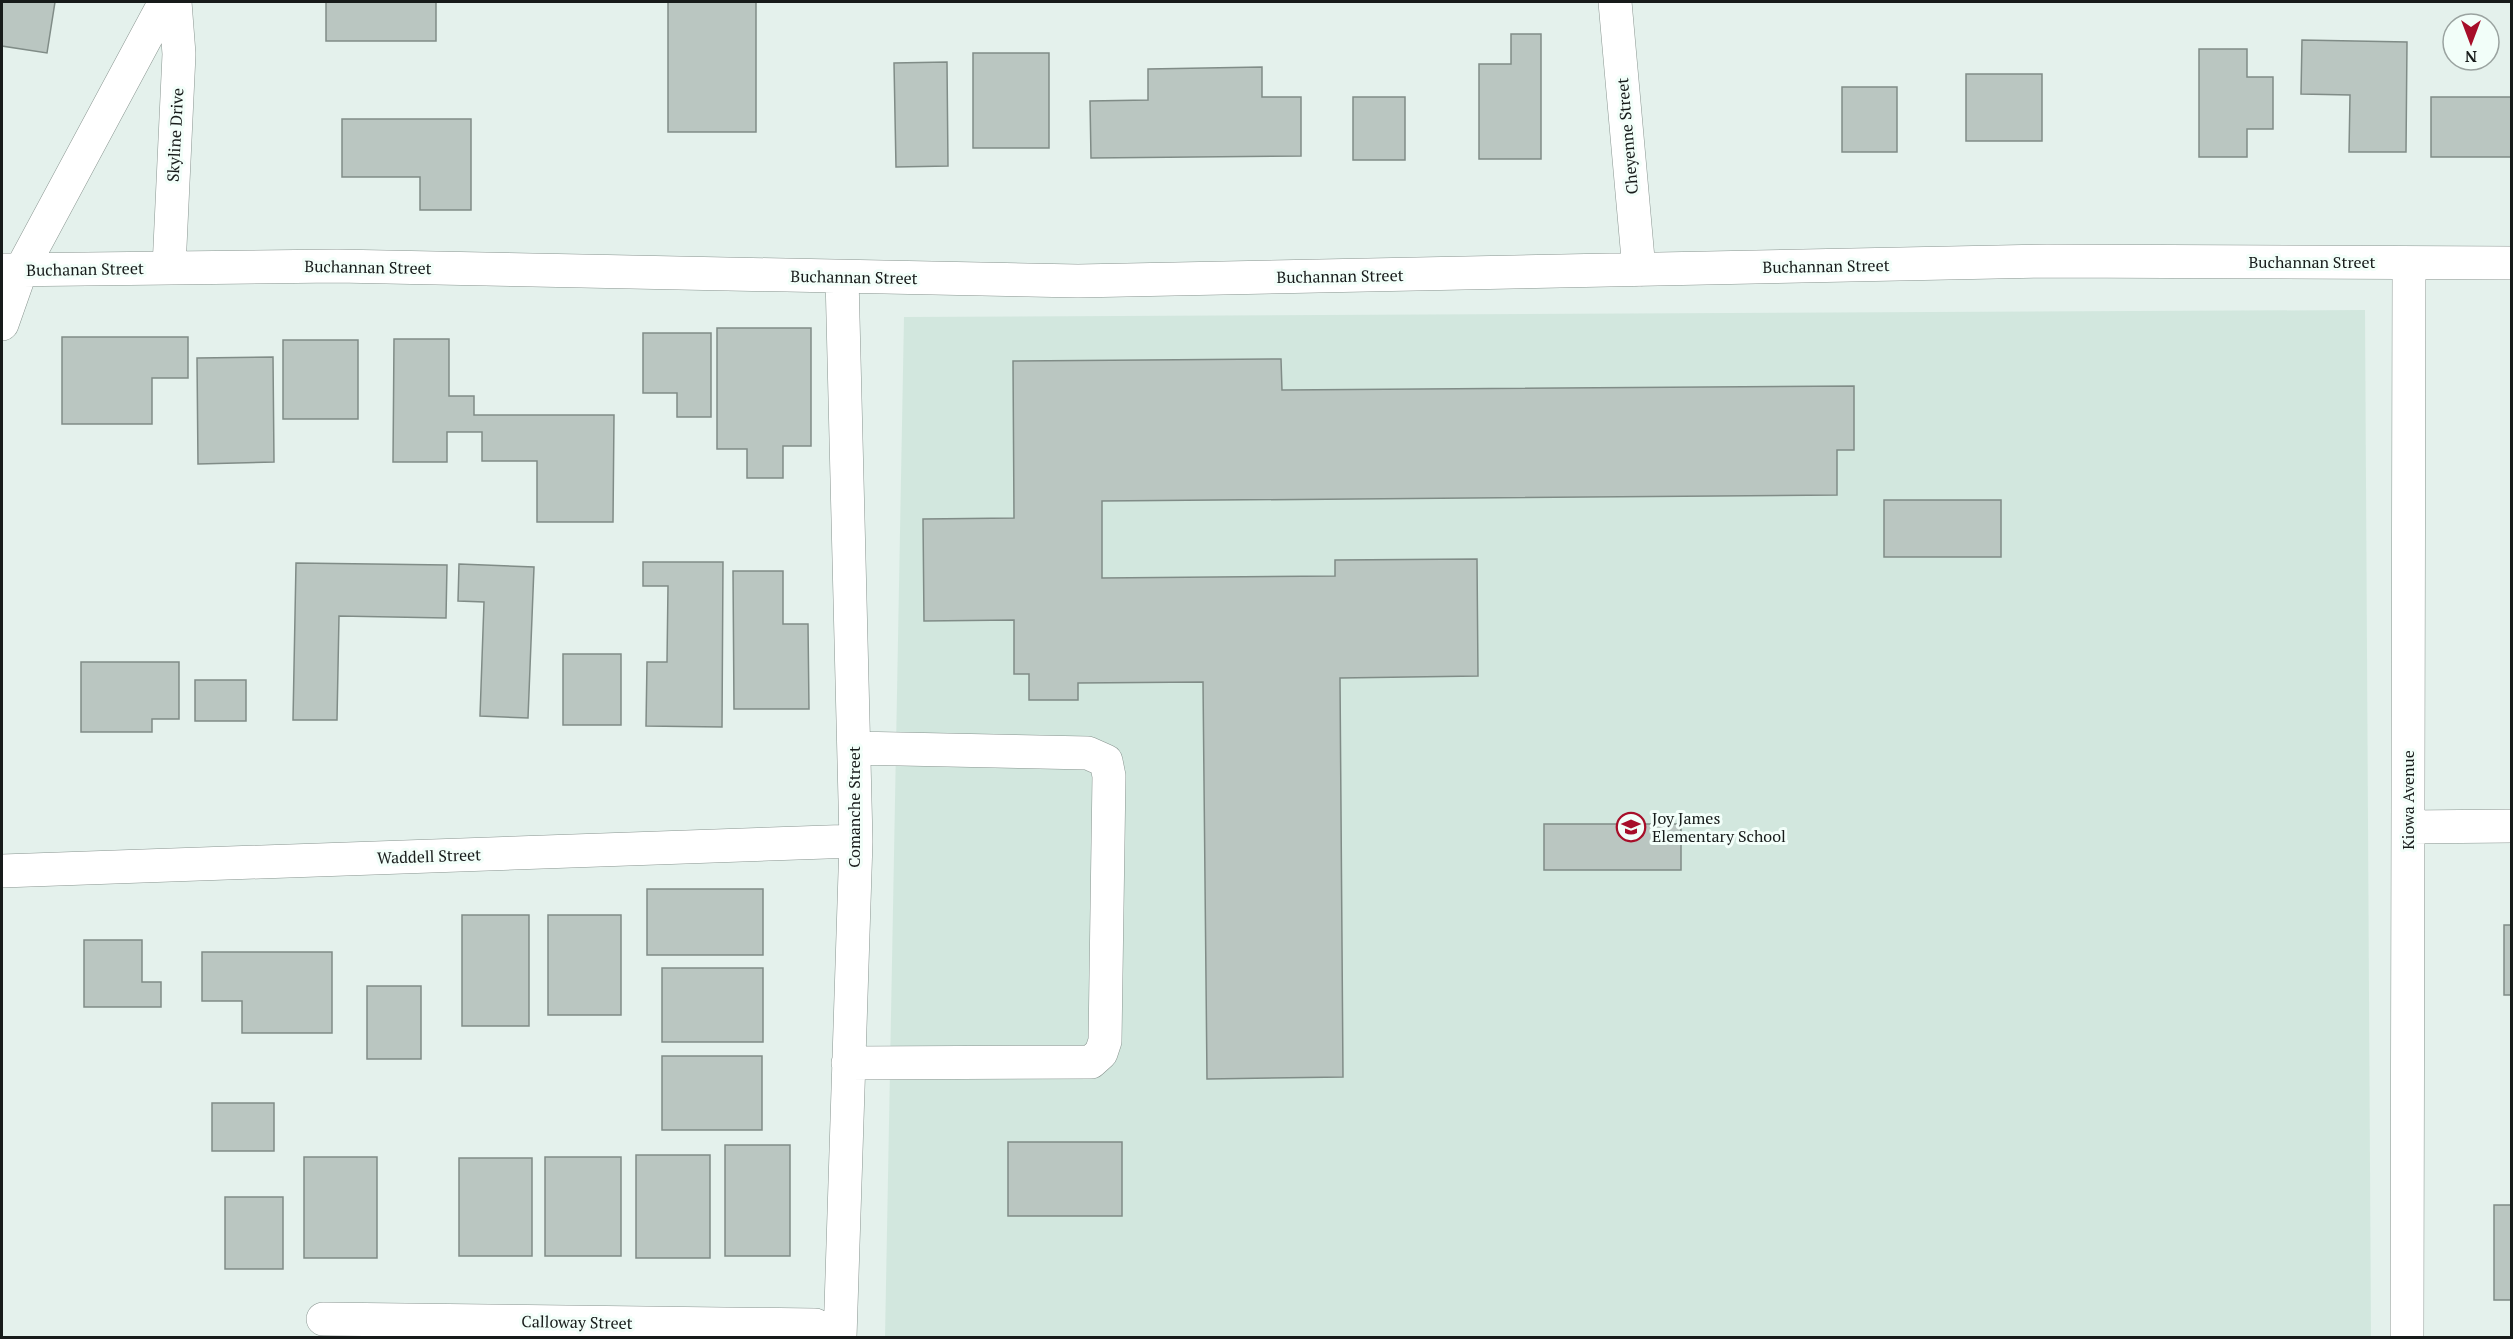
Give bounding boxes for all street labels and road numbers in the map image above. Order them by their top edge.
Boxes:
street label: Cheyenne Street [1611,77,1643,195]
street label: Skyline Drive [162,87,188,183]
street label: Buchannan Street [2248,251,2376,273]
street label: Buchannan Street [1762,254,1890,278]
street label: Buchannan Street [304,255,432,279]
street label: Buchanan Street [26,257,144,281]
street label: Buchannan Street [1276,264,1404,288]
street label: Buchannan Street [790,265,918,289]
street label: Comanche Street [843,746,865,868]
street label: Kiowa Avenue [2397,750,2419,850]
street label: Waddell Street [377,843,481,869]
street label: Calloway Street [521,1310,633,1334]

